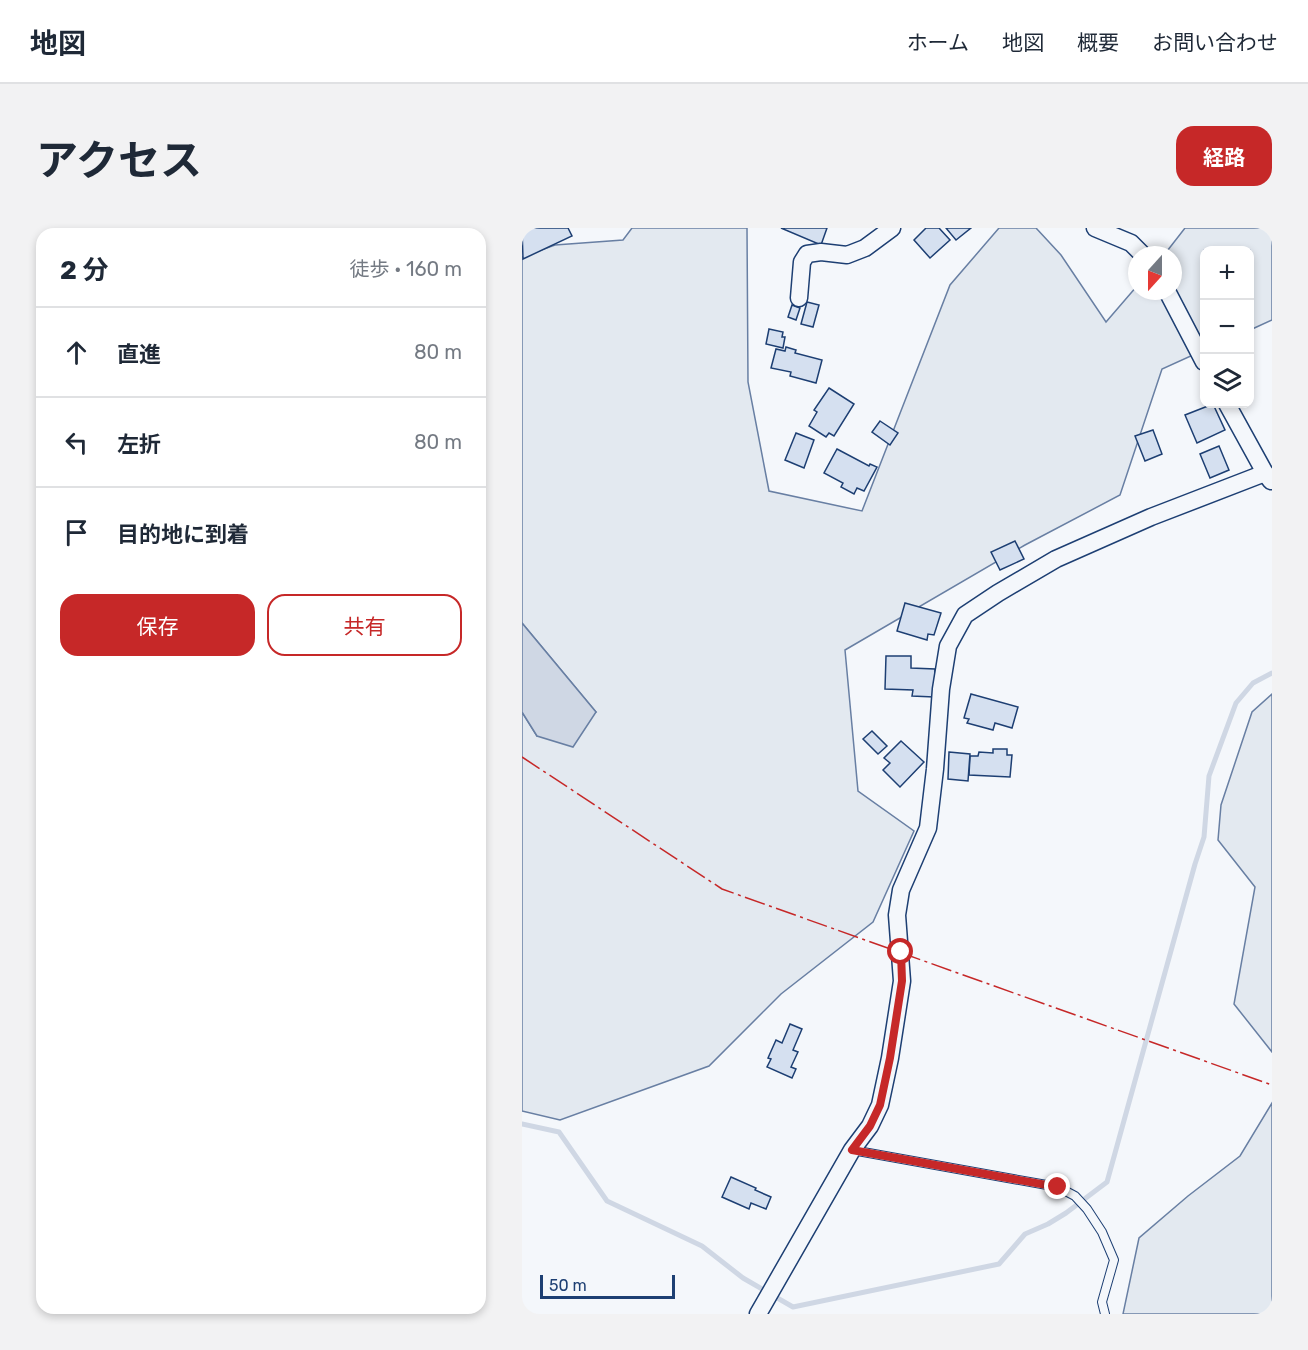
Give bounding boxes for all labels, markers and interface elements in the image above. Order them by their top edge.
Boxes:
text: 地図 [30,27,86,60]
text: ホーム [907,30,969,55]
text: 地図 [1002,30,1044,55]
text: 概要 [1077,30,1119,55]
text: お問い合わせ [1152,30,1278,55]
button: 経路 [1176,126,1272,186]
text: アクセス [36,136,202,186]
north arrow [1128,246,1182,300]
map controls [1200,246,1254,408]
button: + [1200,246,1254,300]
text: 2 分 [60,255,108,286]
text: 徒歩 · 160 m [350,257,462,281]
button: − [1200,300,1254,354]
icon: ahead [60,336,93,369]
text: 80 m [414,340,462,364]
text: 直進 [117,341,161,368]
button: layers [1200,354,1254,408]
icon: left [60,426,93,459]
text: 80 m [414,430,462,454]
text: 左折 [117,431,161,458]
icon: arrive [60,516,93,549]
text: 目的地に到着 [117,521,249,548]
button: 保存 [60,594,255,656]
button: 共有 [267,594,462,656]
route start [887,938,913,964]
route end [1044,1173,1070,1199]
scale bar [540,1272,675,1300]
text: 50 m [549,1276,587,1295]

